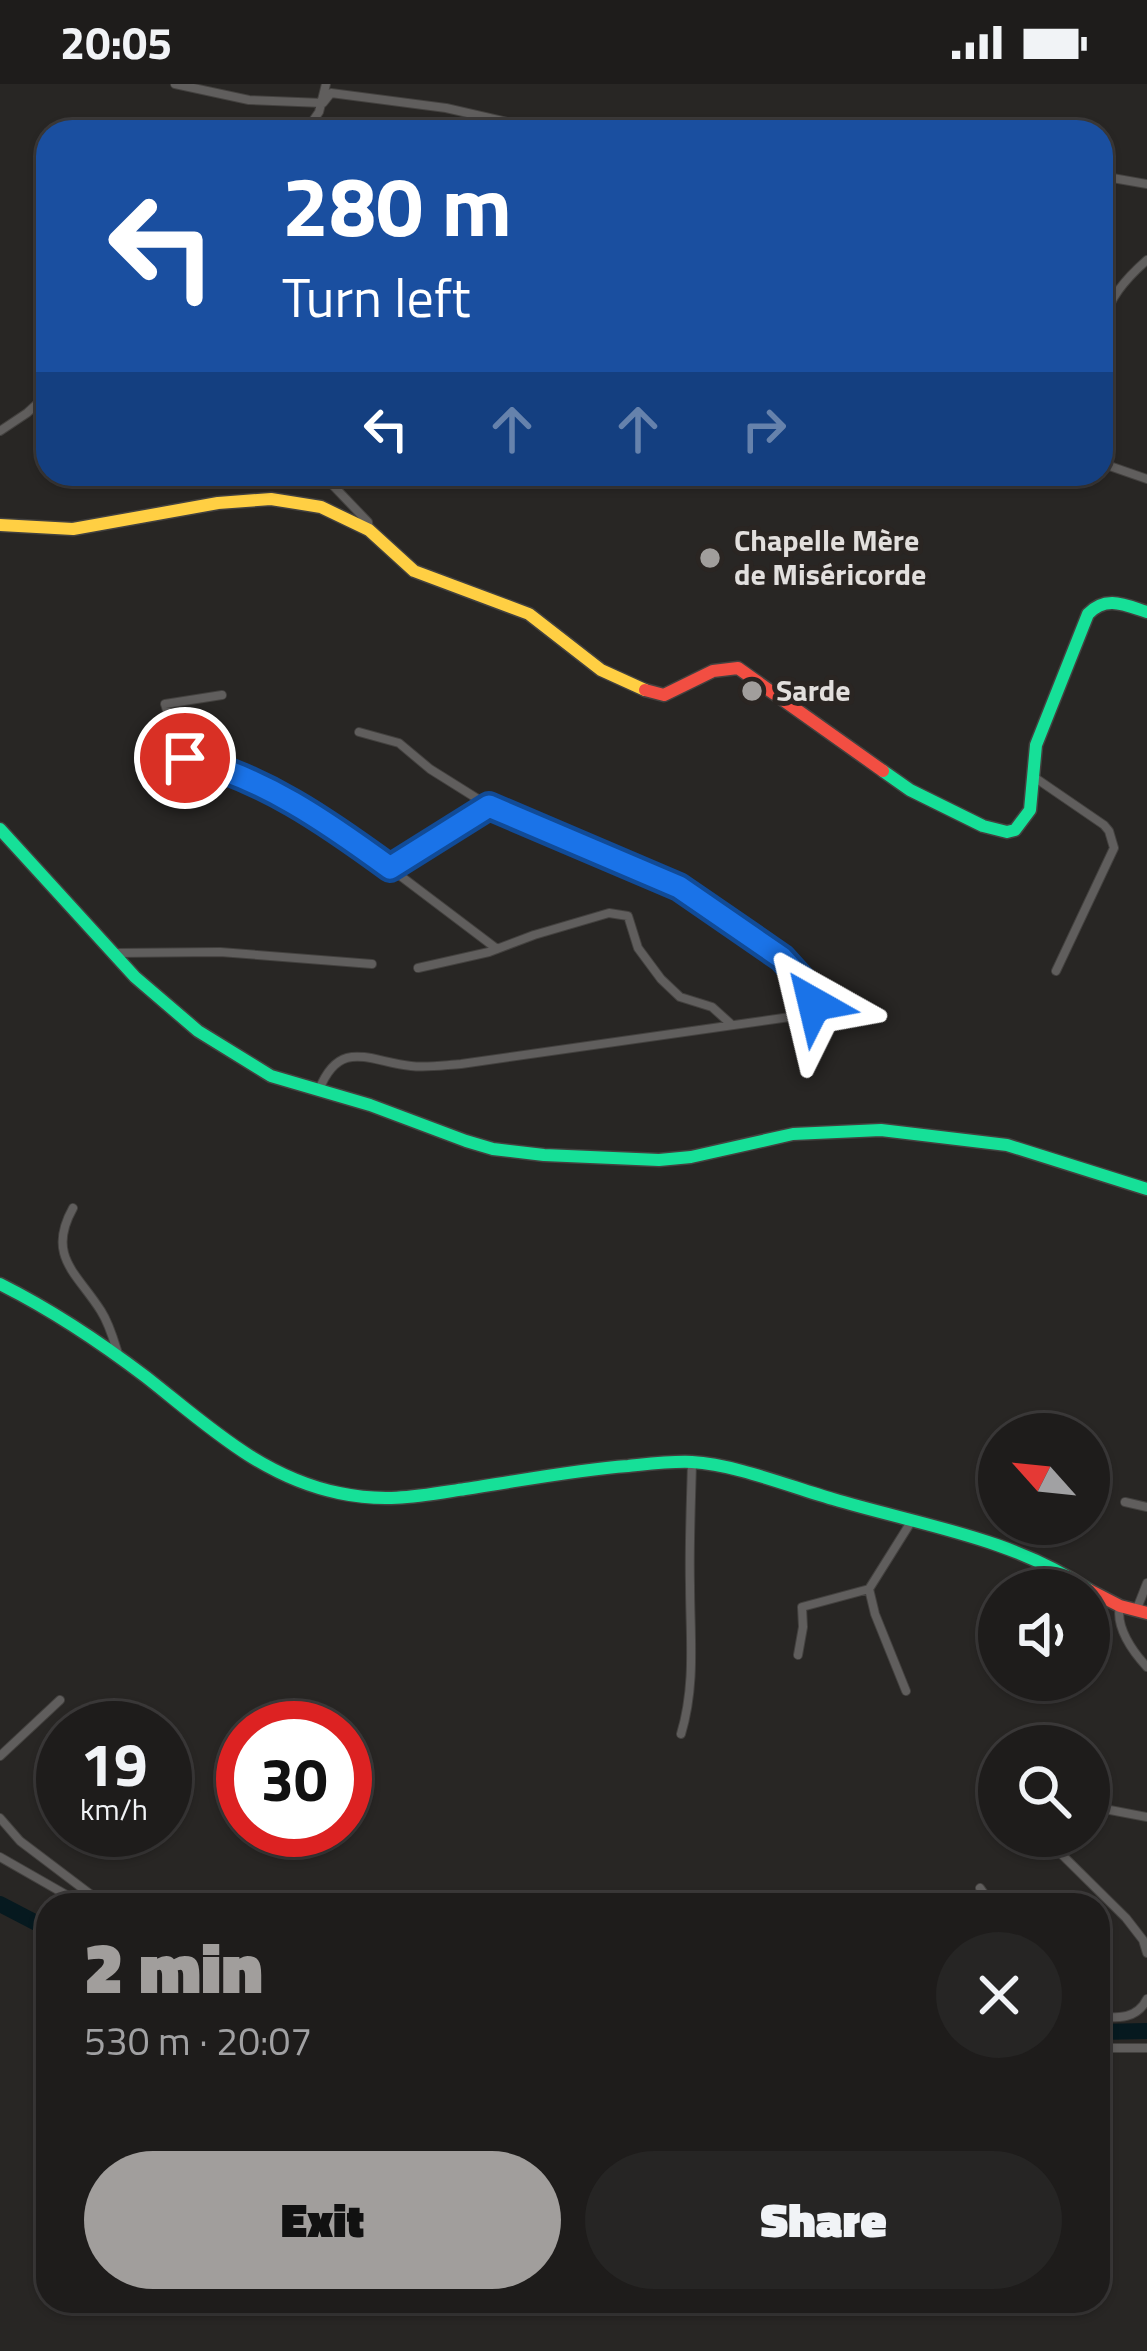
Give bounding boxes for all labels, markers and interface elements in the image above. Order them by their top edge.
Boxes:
text: 20:05 [60,8,172,76]
text: 280 m [282,141,512,269]
icon: left [84,168,240,324]
text: Turn left [282,256,471,338]
icon: left [353,396,419,462]
icon: ahead [479,396,545,462]
icon: ahead [605,396,671,462]
icon: right [731,396,797,462]
place label: Chapelle Mère de Miséricorde [734,517,926,597]
marker: Chapelle Mère de Miséricorde [697,545,723,571]
place label: Sarde [776,667,851,713]
marker: Sarde [739,678,765,704]
pin [134,707,236,809]
icon: arrive [152,725,218,791]
position arrow [751,941,877,1067]
north arrow [978,1413,1110,1545]
map controls [978,1413,1110,1857]
button: sound [978,1569,1110,1701]
speed limit sign: 30 [216,1701,372,1857]
text: 19 [80,1718,148,1809]
button: search [978,1725,1110,1857]
text: km/h [80,1786,148,1832]
text: 2 min [84,1911,263,2021]
button: close [936,1932,1062,2058]
text: 530 m · 20:07 [84,2011,312,2070]
button: Exit [84,2151,561,2289]
button: Share [585,2151,1062,2289]

